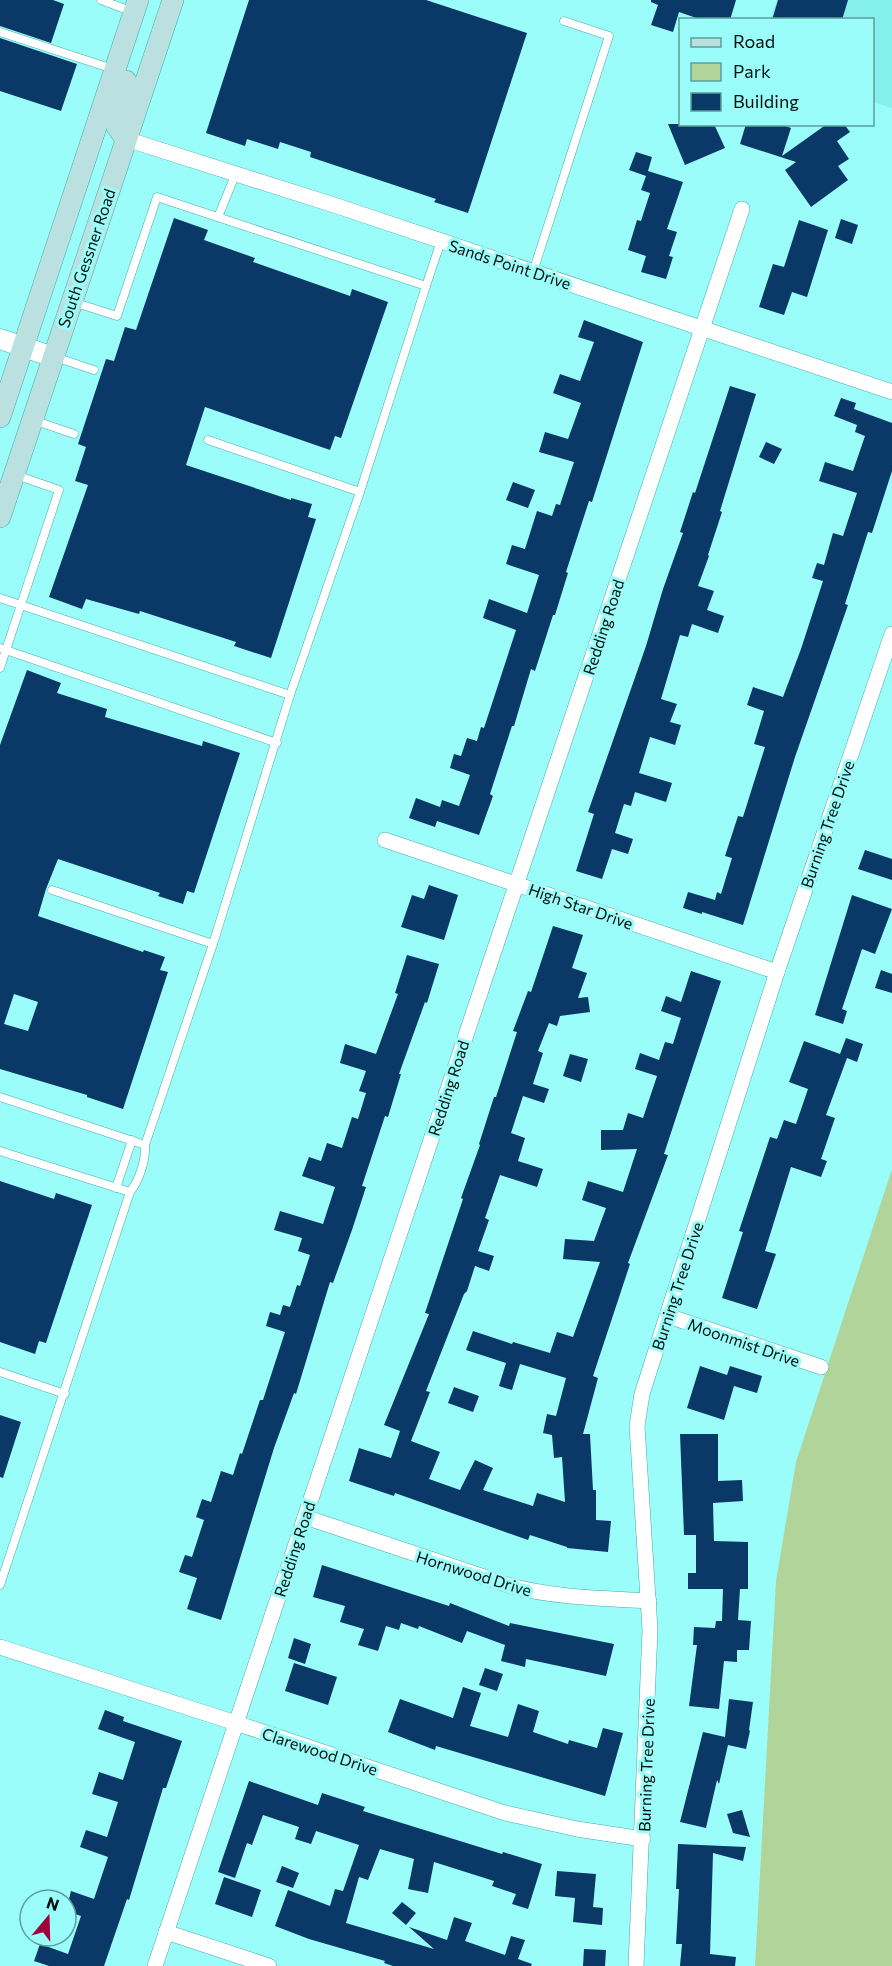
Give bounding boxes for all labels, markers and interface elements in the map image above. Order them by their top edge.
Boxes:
legend [679,18,874,126]
text: Road [733,30,775,52]
text: Park [733,60,771,82]
text: Building [733,90,799,112]
street label: South Gessner Road [53,186,119,330]
street label: Sands Point Drive [446,235,574,293]
street label: Redding Road [579,577,627,677]
street label: Burning Tree Drive [796,758,858,890]
street label: High Star Drive [526,879,636,933]
street label: Redding Road [424,1038,472,1138]
street label: Burning Tree Drive [647,1220,707,1352]
street label: Moonmist Drive [686,1314,802,1370]
street label: Redding Road [270,1499,318,1599]
street label: Hornwood Drive [414,1546,534,1600]
street label: Burning Tree Drive [634,1698,658,1832]
street label: Clarewood Drive [260,1723,380,1779]
north arrow [18,1888,78,1948]
text: N [44,1892,62,1914]

